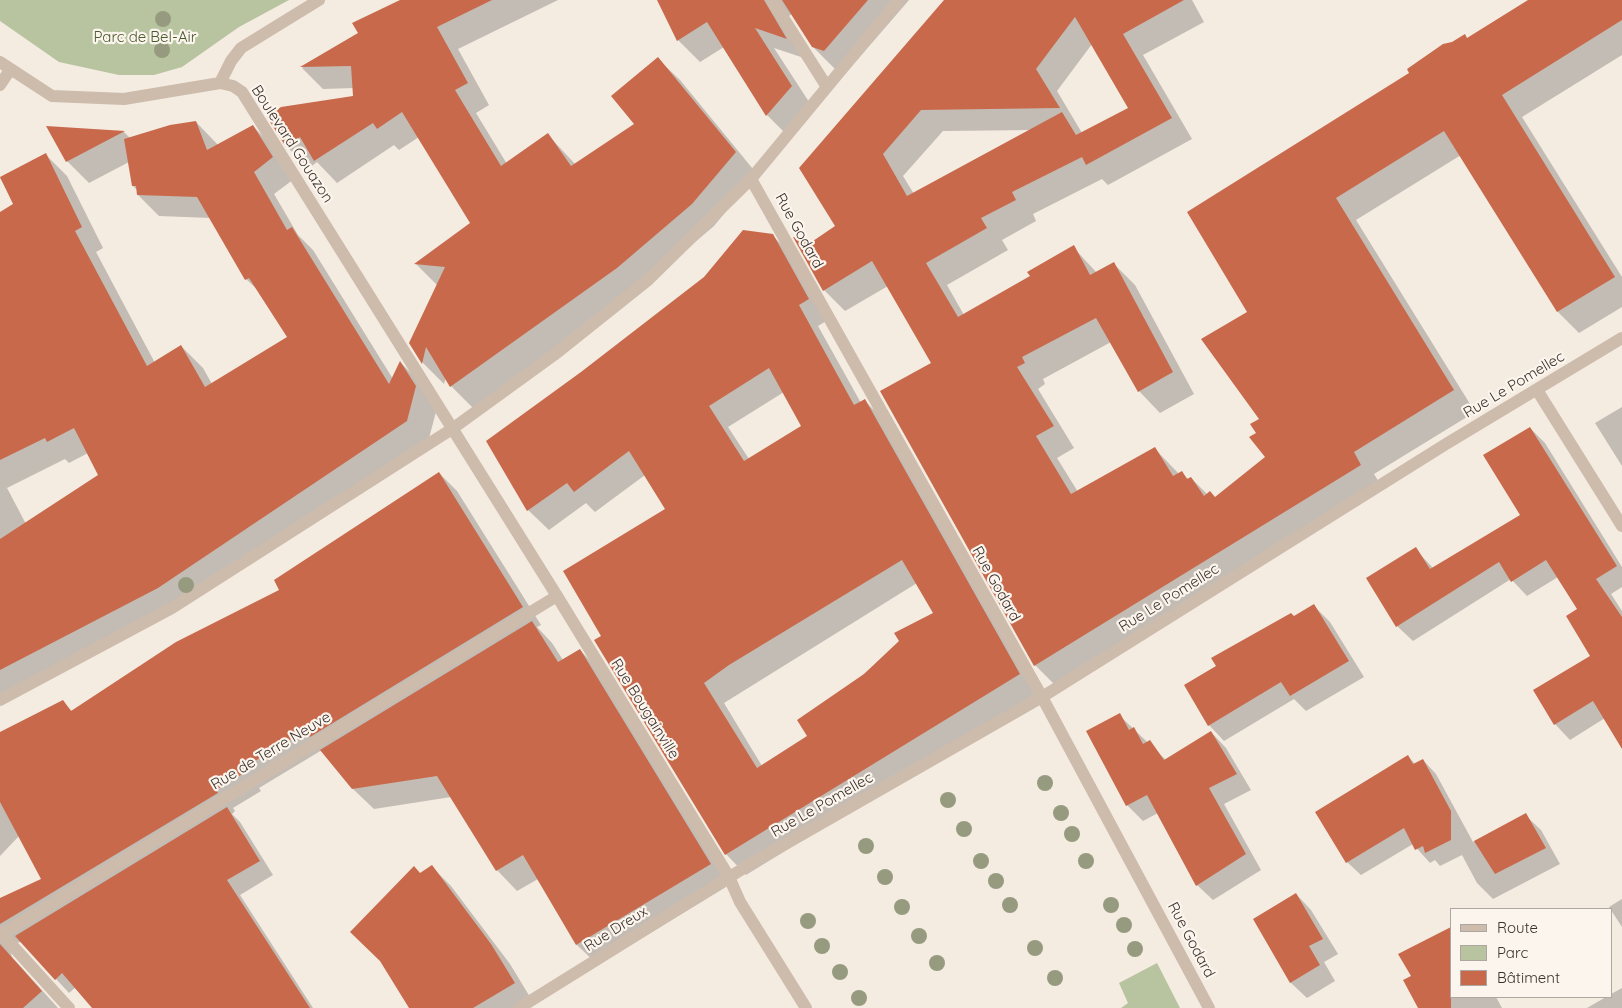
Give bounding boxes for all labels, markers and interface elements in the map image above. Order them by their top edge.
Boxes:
park label: Parc de Bel-Air [93,28,197,46]
street label: Boulevard Gouazon [247,82,337,206]
street label: Rue Godard [771,190,827,272]
street label: Rue Le Pomellec [1460,348,1568,422]
street label: Rue Godard [968,543,1024,625]
street label: Rue Le Pomellec [1116,560,1222,636]
street label: Rue Bougainville [607,656,683,762]
street label: Rue de Terre Neuve [208,708,334,794]
street label: Rue Le Pomellec [768,769,876,841]
street label: Rue Godard [1164,899,1218,981]
street label: Rue Dreux [581,902,651,956]
legend [1450,908,1612,998]
text: Route [1497,918,1538,937]
text: Parc [1497,943,1528,962]
text: Bâtiment [1497,968,1560,987]

